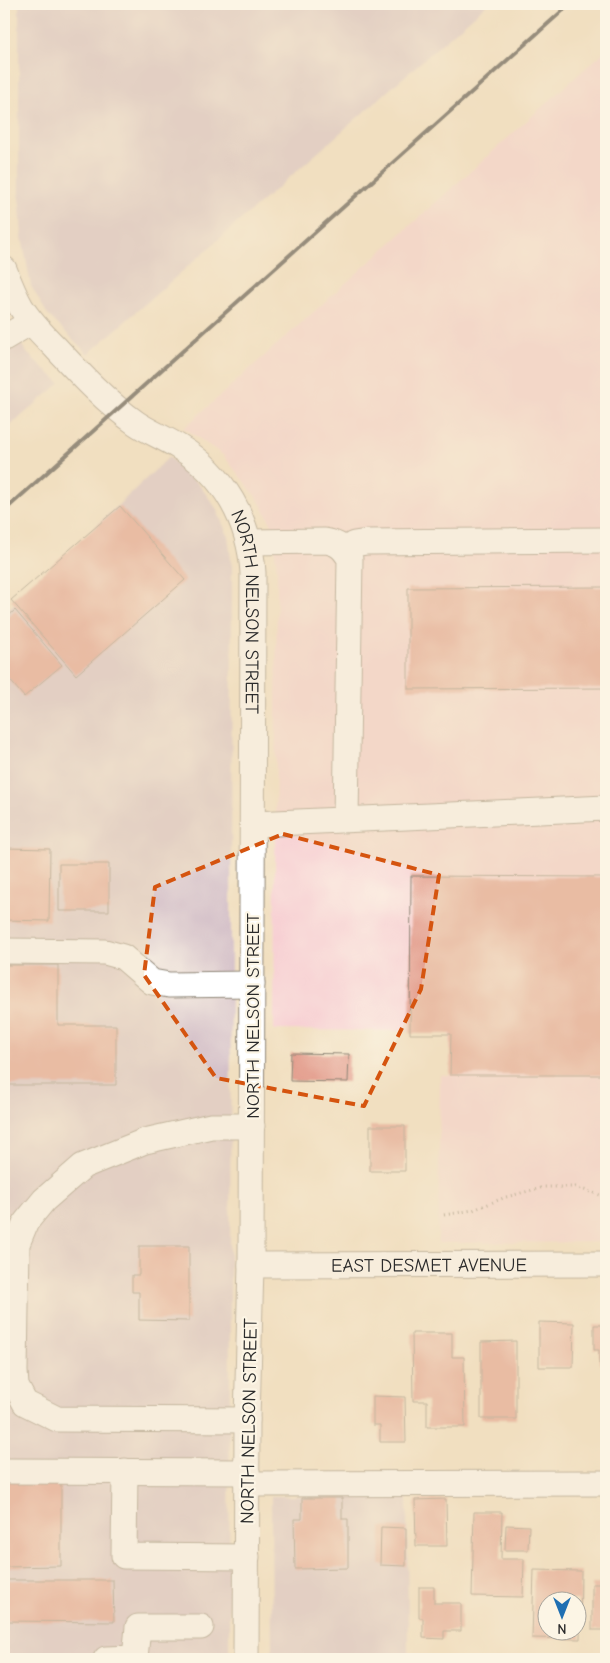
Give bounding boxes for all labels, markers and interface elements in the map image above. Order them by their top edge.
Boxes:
street label: NORTH NELSON STREET [226,507,263,714]
street label: NORTH NELSON STREET [242,913,264,1119]
street label: EAST DESMET AVENUE [331,1254,527,1277]
street label: NORTH NELSON STREET [236,1318,262,1524]
north arrow [538,1590,588,1640]
text: N [557,1620,567,1637]

